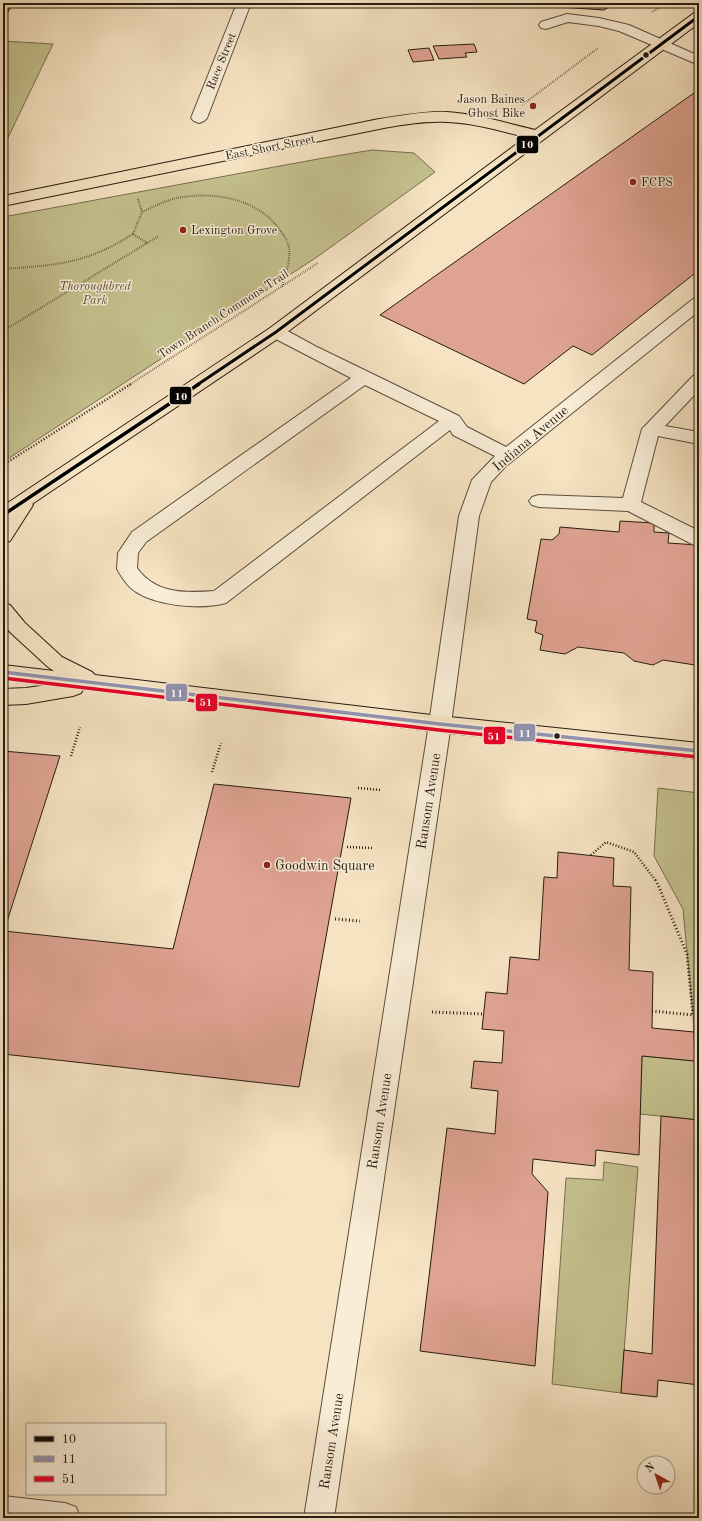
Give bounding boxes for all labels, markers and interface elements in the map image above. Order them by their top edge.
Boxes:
street label: Race Street [205,31,239,92]
unlabelled marker [641,50,651,60]
place label: Jason Baines Ghost Bike [457,94,525,120]
marker: Jason Baines Ghost Bike [528,101,538,111]
street label: East Short Street [224,133,316,163]
line badge: 10 [516,135,539,154]
text: 10 [521,140,533,151]
marker: FCPS [628,177,638,187]
place label: FCPS [641,177,673,189]
marker: Lexington Grove [178,225,188,235]
place label: Lexington Grove [191,225,278,237]
street label: Town Branch Commons Trail [156,268,291,362]
park label: Thoroughbred Park [59,281,131,307]
line badge: 10 [169,386,192,405]
text: 10 [175,392,187,403]
street label: Indiana Avenue [490,403,571,474]
line badge: 11 [165,683,188,702]
text: 11 [171,689,183,700]
line badge: 51 [195,693,218,712]
text: 51 [200,698,212,709]
line badge: 11 [513,723,536,742]
line badge: 51 [483,726,506,745]
text: 11 [519,729,531,740]
unlabelled marker [552,731,562,741]
text: 51 [488,732,500,743]
street label: Ransom Avenue [414,752,443,850]
place label: Goodwin Square [275,859,375,873]
marker: Goodwin Square [262,860,272,870]
street label: Ransom Avenue [365,1072,394,1170]
street label: Ransom Avenue [317,1392,346,1490]
legend [26,1423,166,1495]
text: 10 [62,1434,76,1446]
text: 11 [62,1454,76,1466]
north arrow [636,1455,676,1495]
text: N [644,1461,658,1475]
text: 51 [62,1473,76,1486]

